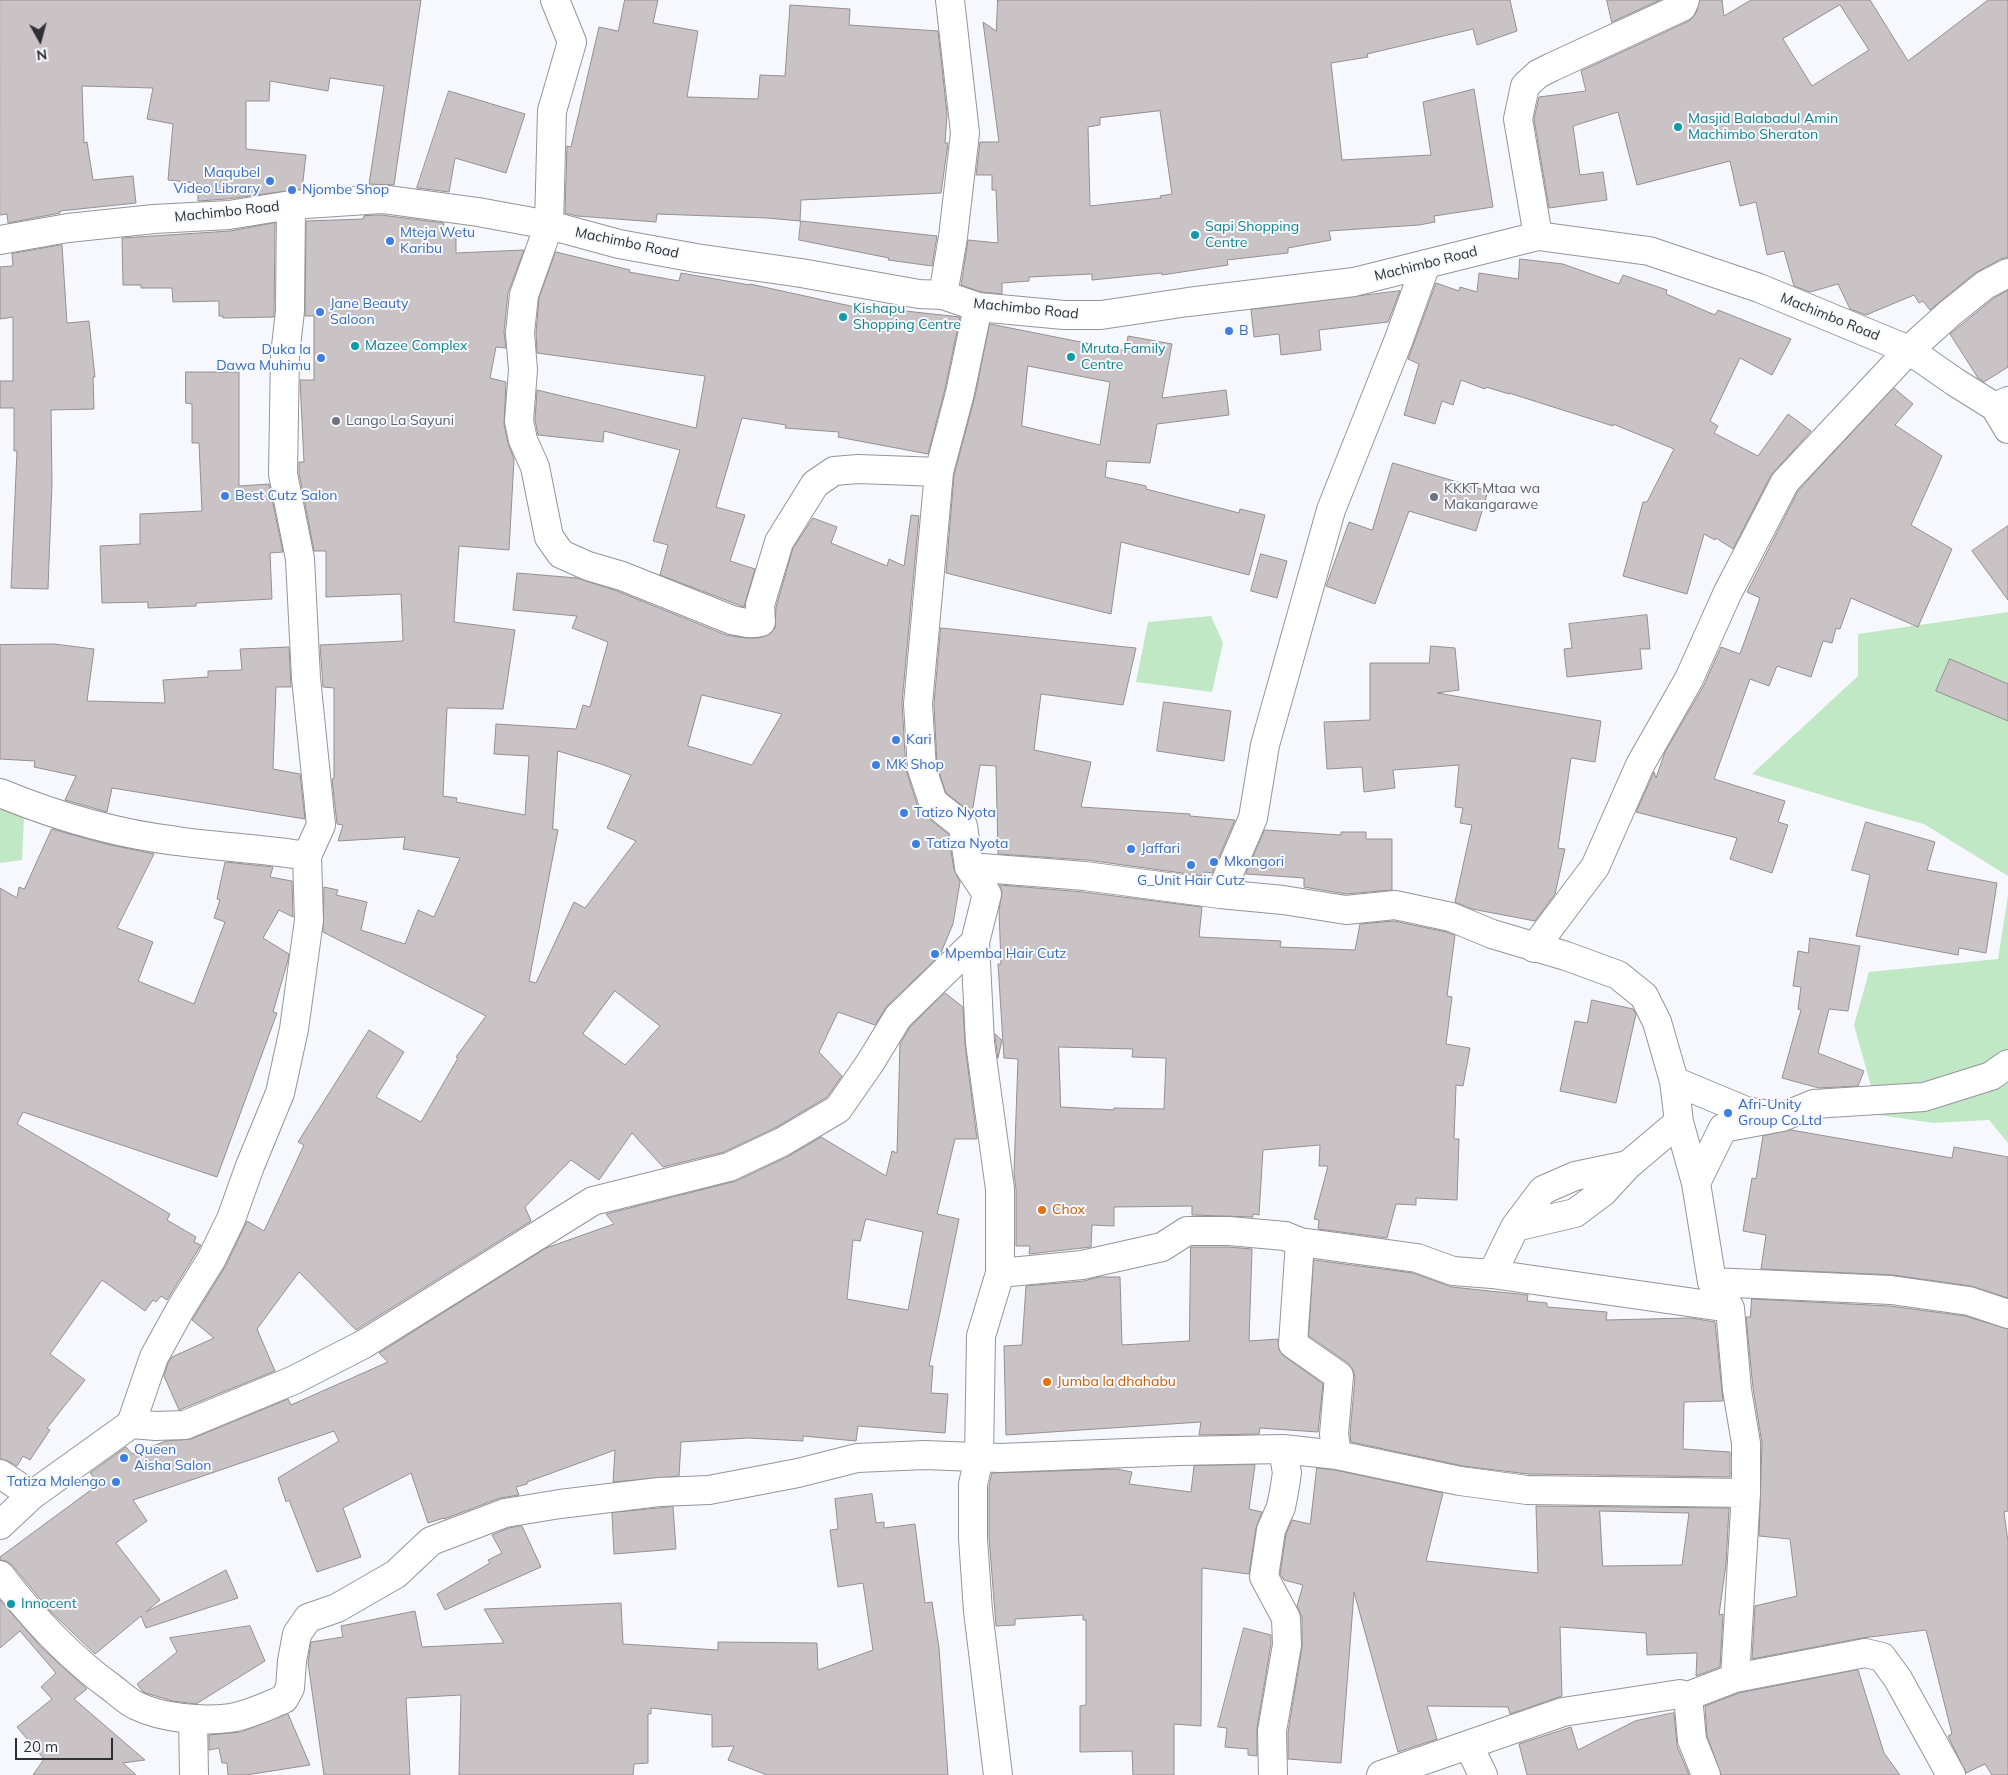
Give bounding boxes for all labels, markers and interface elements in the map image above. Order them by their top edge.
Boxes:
north arrow [15,15,65,65]
text: N [35,45,48,64]
place label: Masjid Balabadul Amin Machimbo Sheraton [1688,111,1838,144]
marker: Masjid Balabadul Amin Machimbo Sheraton [1672,121,1684,133]
place label: Maqubel Video Library [174,165,260,198]
marker: Maqubel Video Library [264,175,276,187]
place label: Njombe Shop [302,182,389,198]
marker: Njombe Shop [286,184,298,196]
street label: Machimbo Road [174,198,280,226]
place label: Sapi Shopping Centre [1205,219,1299,252]
street label: Machimbo Road [574,224,680,262]
place label: Mteja Wetu Karibu [400,225,475,258]
marker: Sapi Shopping Centre [1189,229,1201,241]
marker: Mteja Wetu Karibu [384,235,396,247]
street label: Machimbo Road [1373,243,1479,285]
street label: Machimbo Road [1778,289,1882,345]
street label: Machimbo Road [973,295,1079,323]
place label: Jane Beauty Saloon [330,296,409,328]
place label: Kishapu Shopping Centre [853,301,961,334]
marker: Jane Beauty Saloon [314,306,326,318]
marker: Kishapu Shopping Centre [837,311,849,323]
place label: B [1239,323,1249,339]
marker: B [1223,325,1235,337]
place label: Mazee Complex [365,338,468,354]
marker: Mazee Complex [349,340,361,352]
place label: Mruta Family Centre [1081,341,1166,374]
place label: Duka la Dawa Muhimu [216,342,311,374]
marker: Mruta Family Centre [1065,351,1077,363]
marker: Duka la Dawa Muhimu [315,352,327,364]
place label: Lango La Sayuni [346,413,454,429]
marker: Lango La Sayuni [330,415,342,427]
place label: KKKT Mtaa wa Makangarawe [1444,481,1540,514]
place label: Best Cutz Salon [235,488,338,504]
marker: Best Cutz Salon [219,490,231,502]
marker: KKKT Mtaa wa Makangarawe [1428,491,1440,503]
place label: Kari [906,732,932,748]
marker: Kari [890,734,902,746]
place label: MK Shop [886,757,944,773]
marker: MK Shop [870,759,882,771]
place label: Tatizo Nyota [914,805,996,821]
marker: Tatizo Nyota [898,807,910,819]
place label: Tatiza Nyota [926,836,1008,852]
marker: Tatiza Nyota [910,838,922,850]
place label: Jaffari [1141,841,1180,857]
marker: Jaffari [1125,843,1137,855]
place label: Mkongori [1224,854,1284,870]
marker: Mkongori [1208,856,1220,868]
marker: G_Unit Hair Cutz [1185,859,1197,871]
place label: G_Unit Hair Cutz [1137,873,1245,889]
place label: Mpemba Hair Cutz [945,946,1067,962]
marker: Mpemba Hair Cutz [929,948,941,960]
place label: Afri-Unity Group Co.Ltd [1738,1097,1822,1130]
marker: Afri-Unity Group Co.Ltd [1722,1107,1734,1119]
place label: Chox [1052,1202,1085,1218]
marker: Chox [1036,1204,1048,1216]
place label: Jumba la dhahabu [1057,1374,1176,1390]
marker: Jumba la dhahabu [1041,1376,1053,1388]
place label: Queen Aisha Salon [134,1442,211,1474]
marker: Queen Aisha Salon [118,1452,130,1464]
place label: Tatiza Malengo [7,1474,106,1490]
marker: Tatiza Malengo [110,1476,122,1488]
place label: Innocent [21,1596,77,1612]
marker: Innocent [5,1598,17,1610]
scale bar [18,1728,115,1760]
text: 20 m [23,1737,58,1756]

